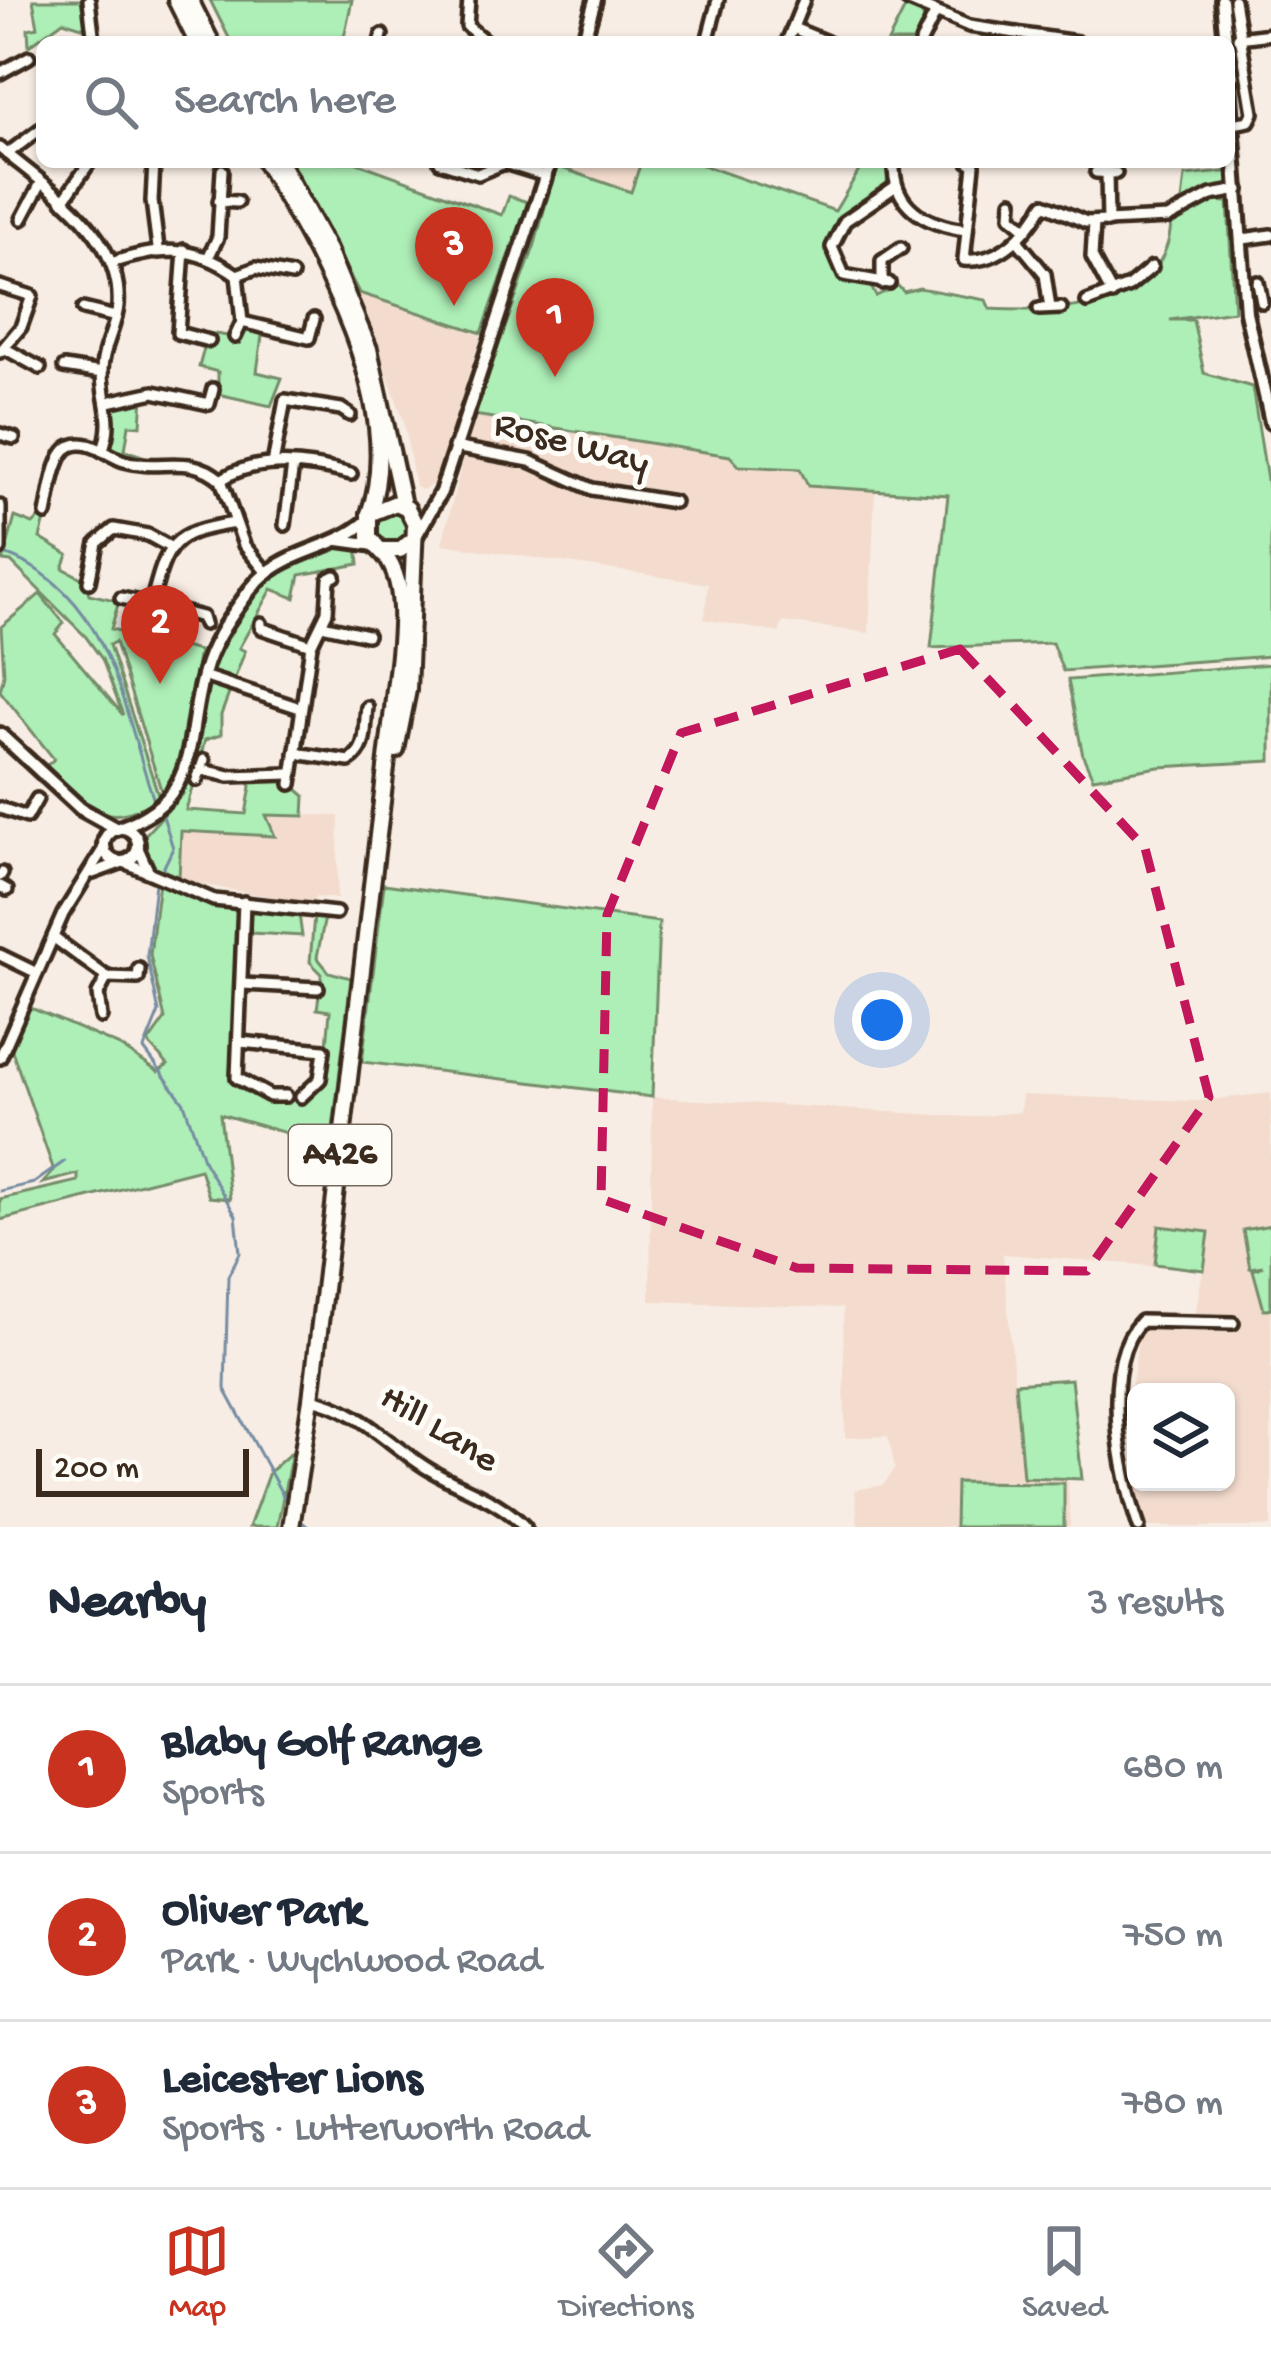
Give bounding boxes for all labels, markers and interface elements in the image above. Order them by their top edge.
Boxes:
search box [36,36,1235,168]
icon: search [78,69,144,135]
text: Search here [174,76,396,129]
pin: 3 [415,207,493,306]
pin: 1 [516,278,594,377]
street label: Rose Way [489,403,653,489]
pin: 2 [121,585,199,684]
your location [852,990,912,1050]
road number: A426 [289,1125,391,1185]
street label: Hill Lane [370,1377,507,1486]
map controls [1127,1383,1235,1491]
button: layers [1127,1383,1235,1491]
scale bar [36,1443,249,1496]
text: 200 m [54,1451,139,1489]
text: Nearby [48,1575,206,1635]
text: 3 results [1088,1582,1223,1628]
text: Blaby Golf Range [162,1719,481,1772]
text: 1 [79,1746,95,1792]
text: 680 m [1123,1746,1223,1792]
text: Sports [162,1772,264,1818]
text: Oliver Park [162,1887,364,1940]
text: 2 [77,1914,97,1960]
text: 750 m [1123,1914,1223,1960]
text: Park · Wychwood Road [162,1940,542,1986]
text: Leicester Lions [162,2055,422,2108]
text: 3 [77,2082,97,2128]
text: 780 m [1122,2082,1223,2128]
text: Sports · Lutterworth Road [162,2108,588,2154]
tab: Map [164,2218,230,2328]
tab: Directions [559,2218,693,2328]
tab: Saved [1022,2218,1107,2328]

